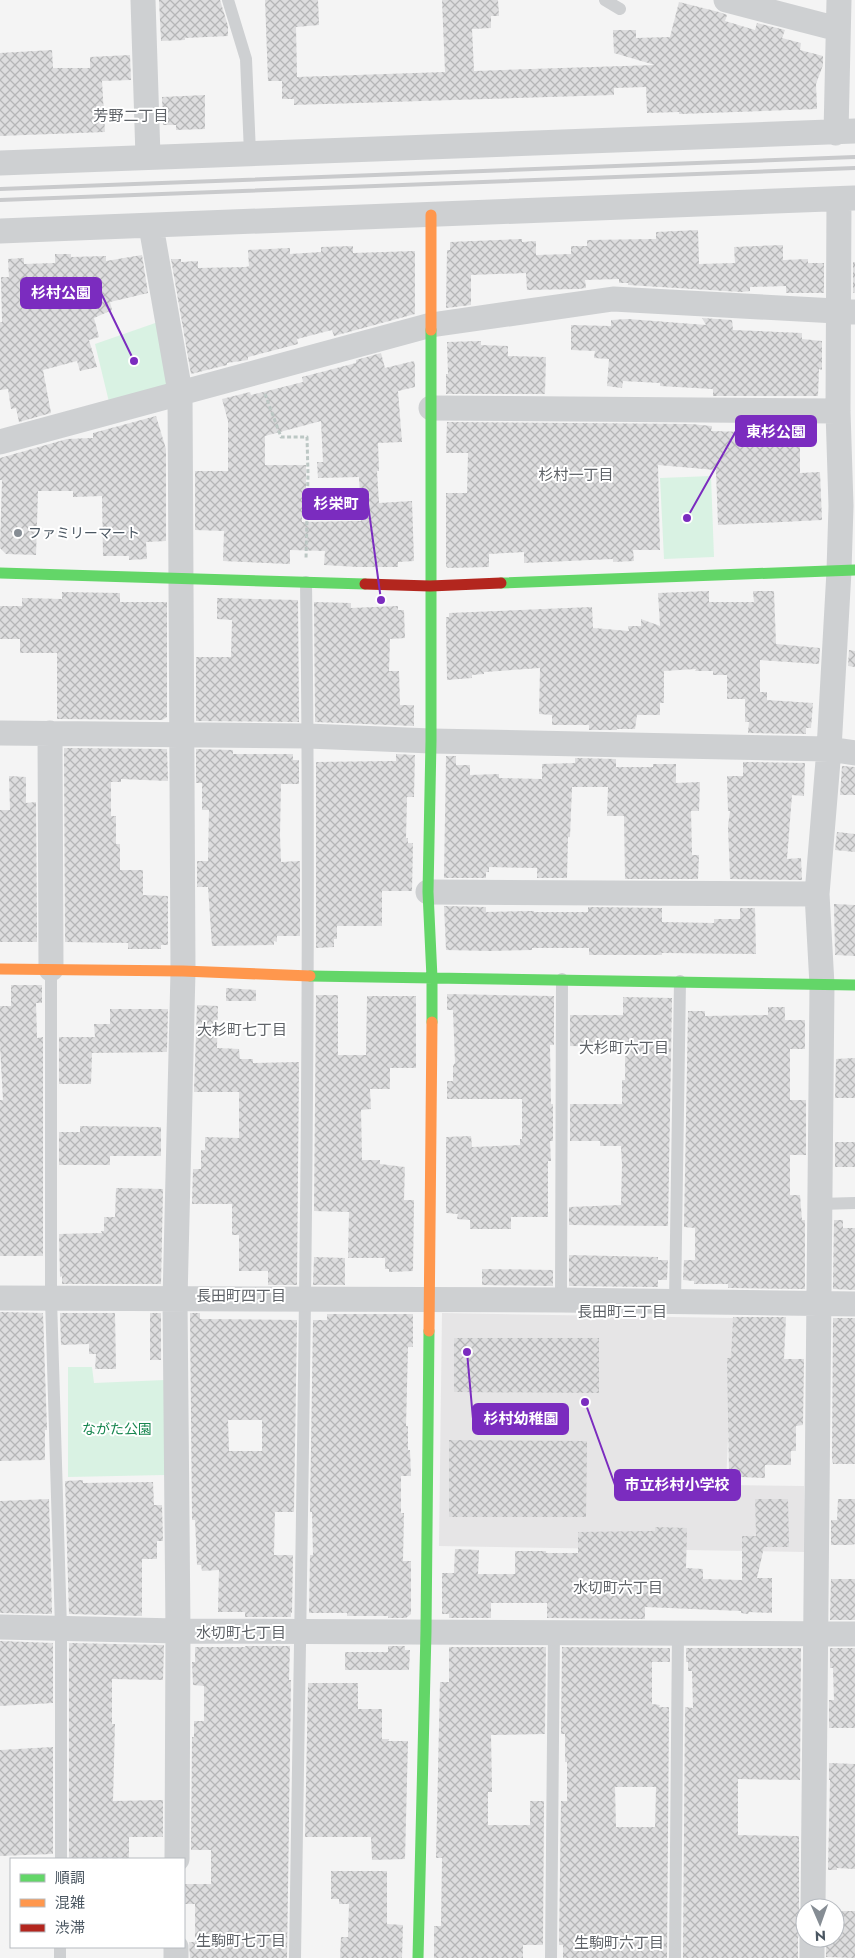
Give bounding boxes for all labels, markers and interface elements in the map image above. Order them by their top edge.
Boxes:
district label: 芳野二丁目 [93,105,169,127]
callout: 杉村公園 [21,278,101,308]
text: 杉村公園 [31,282,91,304]
callout: 東杉公園 [736,416,816,446]
text: 東杉公園 [746,421,806,443]
district label: 杉村一丁目 [538,464,614,486]
callout: 杉栄町 [303,489,368,519]
text: 杉栄町 [313,493,359,515]
place label: ファミリーマート [28,523,140,543]
marker: ファミリーマート [12,527,24,539]
district label: 大杉町七丁目 [197,1019,287,1041]
district label: 大杉町六丁目 [579,1037,669,1059]
district label: 長田町四丁目 [196,1285,286,1307]
district label: 長田町三丁目 [577,1301,667,1323]
callout: 杉村幼稚園 [473,1404,568,1434]
text: 杉村幼稚園 [483,1408,559,1430]
park label: ながた公園 [82,1419,152,1439]
callout: 市立杉村小学校 [615,1470,740,1500]
text: 市立杉村小学校 [624,1474,730,1496]
district label: 水切町六丁目 [573,1577,663,1599]
district label: 水切町七丁目 [196,1622,286,1644]
legend [10,1858,185,1948]
text: 順調 [55,1867,85,1889]
text: 混雑 [55,1892,85,1914]
north arrow [795,1898,845,1948]
text: 渋滞 [55,1917,85,1939]
text: N [815,1926,826,1946]
district label: 生駒町七丁目 [196,1930,286,1952]
district label: 生駒町六丁目 [574,1932,664,1954]

